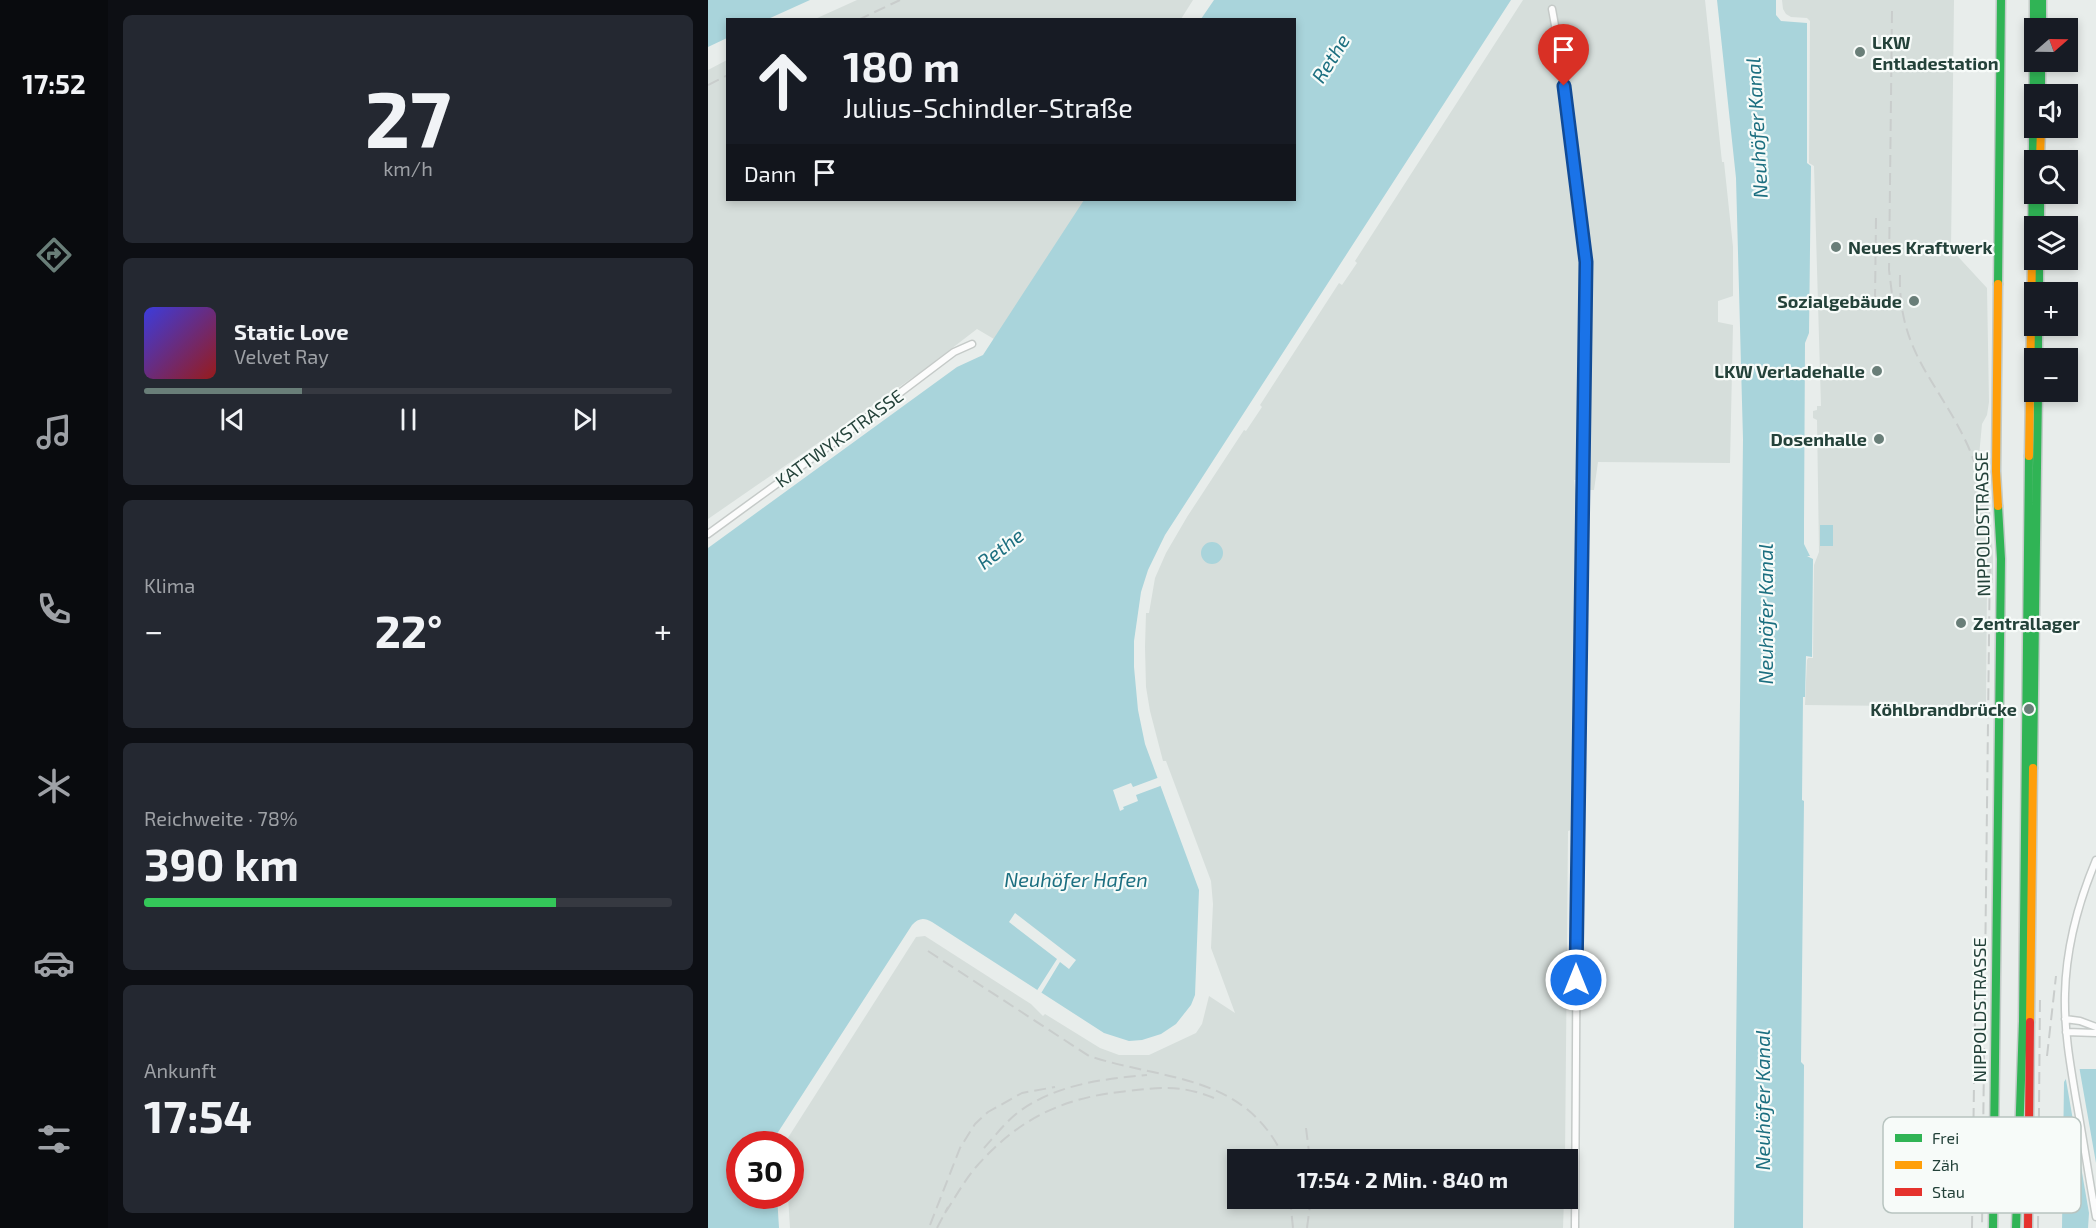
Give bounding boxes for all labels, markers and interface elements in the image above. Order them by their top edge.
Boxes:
north arrow [2024,18,2078,72]
map controls [2024,18,2078,402]
pin [1538,24,1589,86]
water label: Rethe [1306,29,1354,87]
place label: LKW Entladestation [1872,31,1999,74]
icon: arrive [1547,33,1580,66]
text: 180 m [843,40,960,90]
icon: ahead [744,42,822,120]
marker: LKW Entladestation [1853,45,1867,59]
water label: Neuhöfer Kanal [1740,57,1772,199]
text: 17:52 [22,67,86,99]
text: 27 [365,70,451,164]
button: sound [2024,84,2078,138]
text: Julius-Schindler-Straße [843,91,1133,123]
button: search [2024,150,2078,204]
text: km/h [383,156,433,180]
icon: arrive [808,156,841,189]
text: Dann [744,160,796,186]
button: layers [2024,216,2078,270]
icon: directions [33,234,75,276]
place label: Neues Kraftwerk [1848,236,1993,258]
marker: Neues Kraftwerk [1829,240,1843,254]
button: + [2024,282,2078,336]
place label: Sozialgebäude [1777,290,1902,312]
marker: Sozialgebäude [1907,294,1921,308]
text: Static Love [234,318,349,344]
text: Velvet Ray [234,344,329,368]
button: − [2024,348,2078,402]
place label: LKW Verladehalle [1714,360,1865,382]
marker: LKW Verladehalle [1870,364,1884,378]
street label: KATTWYKSTRASSE [771,384,907,492]
icon: previous [216,403,249,436]
icon: pause [392,403,425,436]
icon: next [568,403,601,436]
icon: music [33,411,75,453]
place label: Dosenhalle [1771,428,1867,450]
marker: Dosenhalle [1872,432,1886,446]
street label: NIPPOLDSTRASSE [1970,451,1994,597]
water label: Rethe [972,522,1028,574]
water label: Neuhöfer Kanal [1753,543,1777,685]
text: Klima [144,573,195,597]
icon: phone [33,588,75,630]
text: 22° [375,603,442,657]
text: − [144,610,163,650]
text: + [654,610,672,650]
place label: Zentrallager [1973,612,2080,634]
marker: Zentrallager [1954,616,1968,630]
place label: Köhlbrandbrücke [1870,698,2017,720]
marker: Köhlbrandbrücke [2022,702,2036,716]
icon: climate [33,765,75,807]
text: Reichweite · 78% [144,806,298,830]
text: 390 km [144,836,299,890]
water label: Neuhöfer Hafen [1004,867,1148,891]
street label: NIPPOLDSTRASSE [1968,937,1990,1083]
icon: car [33,942,75,984]
position arrow [1544,948,1608,1012]
water label: Neuhöfer Kanal [1750,1029,1774,1171]
text: Ankunft [144,1058,216,1082]
text: 17:54 [144,1088,252,1142]
legend [1883,1117,2081,1213]
icon: filters [33,1118,75,1160]
text: Frei [1932,1128,1959,1147]
speed limit sign: 30 [726,1131,804,1209]
text: Zäh [1932,1155,1959,1174]
text: 17:54 · 2 Min. · 840 m [1297,1166,1508,1192]
text: Stau [1932,1182,1965,1201]

